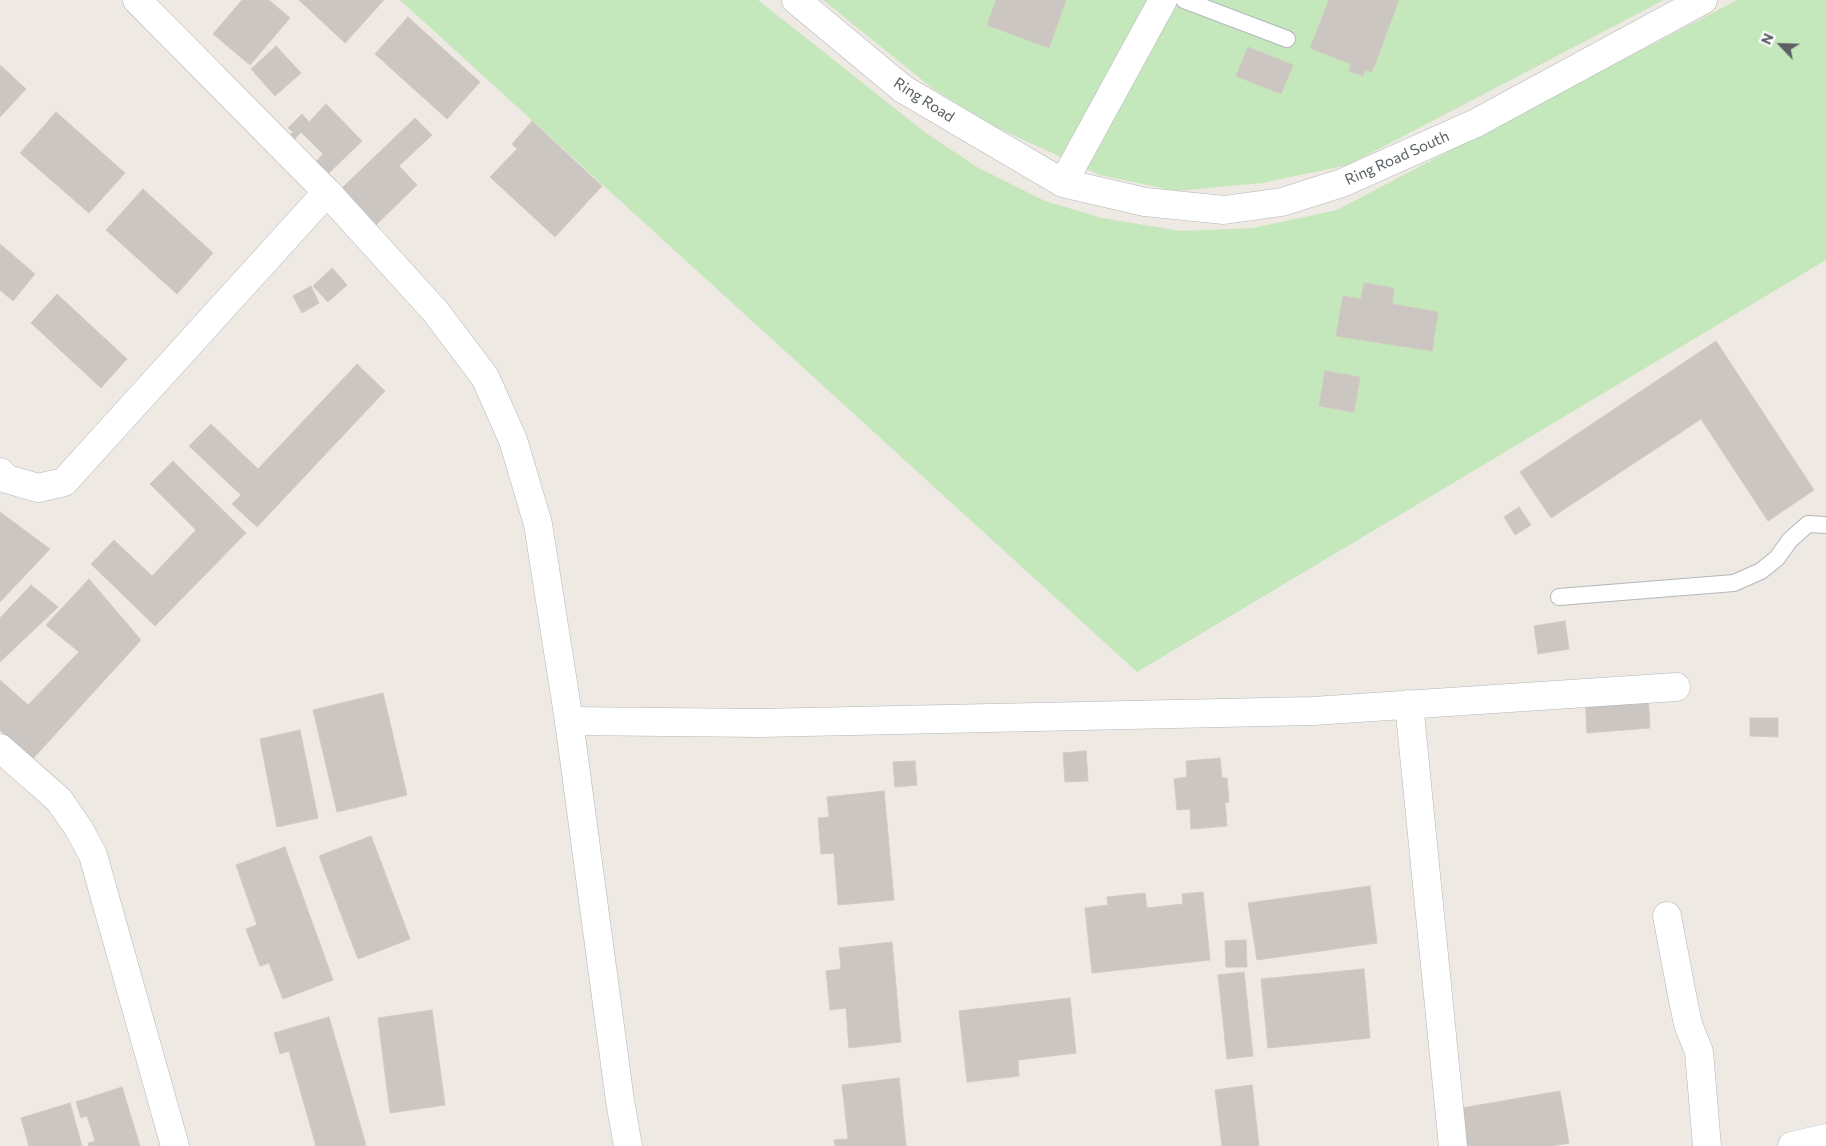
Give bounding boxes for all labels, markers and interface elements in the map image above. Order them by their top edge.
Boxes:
north arrow [1756,20,1806,70]
text: N [1757,30,1777,47]
street label: Ring Road [890,74,958,126]
street label: Ring Road South [1342,127,1452,189]

